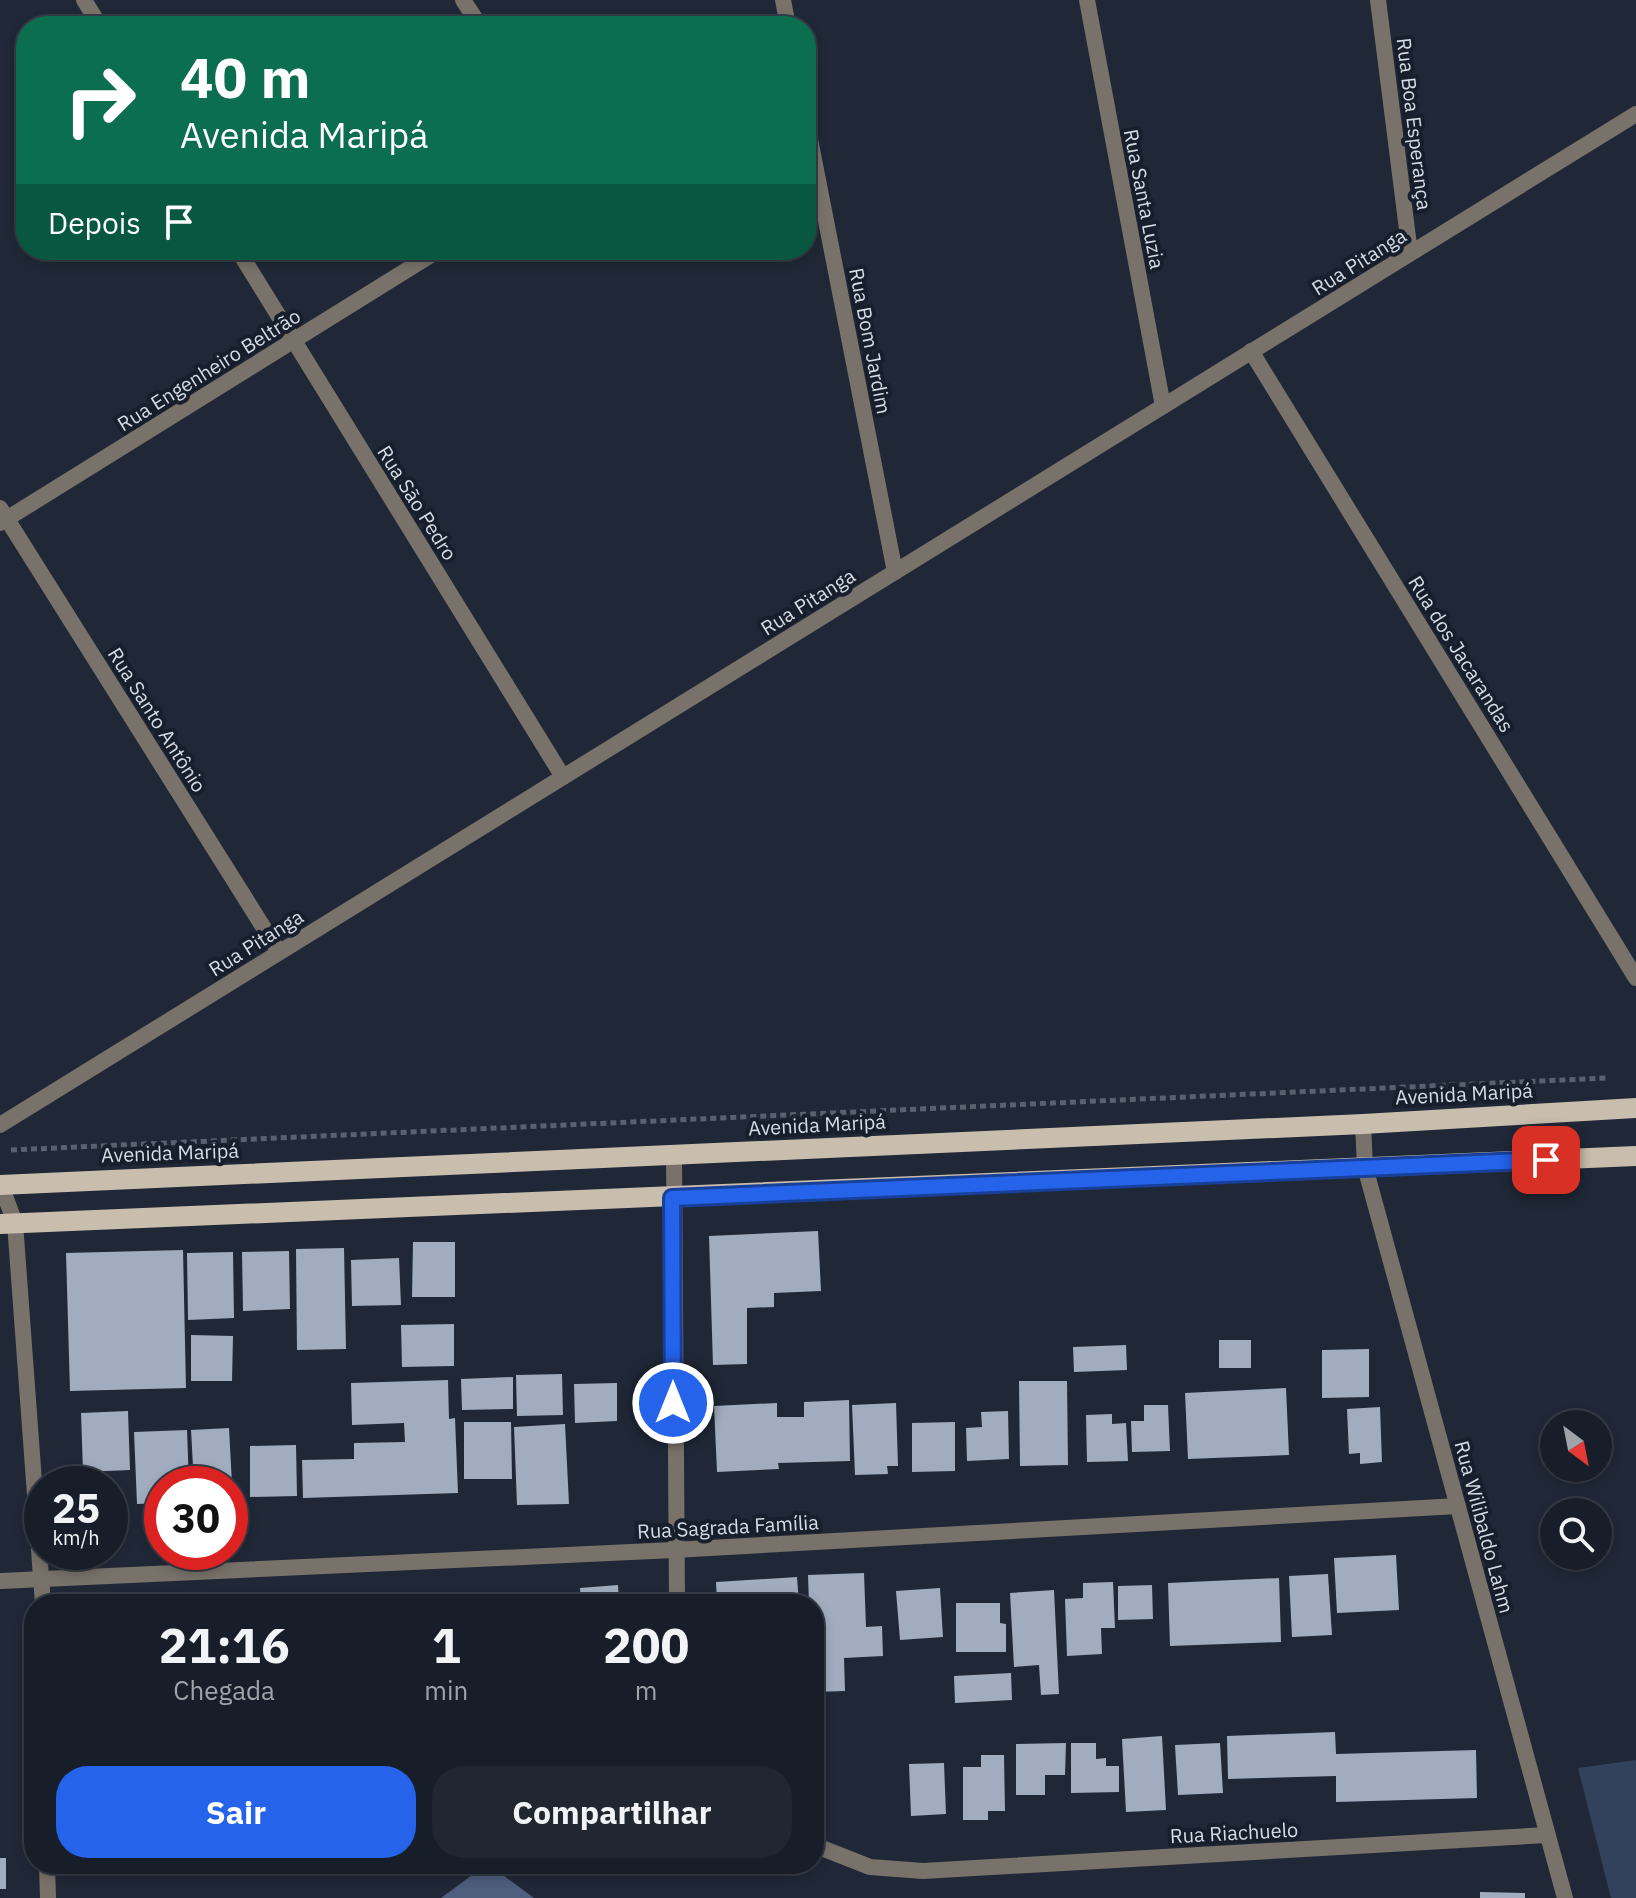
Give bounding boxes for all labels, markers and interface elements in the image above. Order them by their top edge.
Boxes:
street label: Rua Boa Esperança [1391,36,1438,212]
text: 40 m [180,41,310,113]
icon: right [48,48,152,152]
text: Avenida Maripá [180,111,428,158]
street label: Rua Santa Luzia [1118,127,1171,271]
icon: arrive [157,200,201,244]
text: Depois [48,203,141,242]
street label: Rua Pitanga [1306,222,1411,301]
street label: Rua Bom Jardim [843,266,898,416]
street label: Rua Engenheiro Beltrão [112,302,306,437]
street label: Rua São Pedro [371,440,463,565]
street label: Rua Pitanga [755,562,860,641]
street label: Rua dos Jacarandas [1402,570,1521,737]
street label: Rua Santo Antônio [102,642,213,797]
street label: Rua Pitanga [203,903,308,982]
street label: Avenida Maripá [1394,1076,1534,1111]
street label: Avenida Maripá [747,1107,887,1142]
pin [1512,1126,1580,1194]
street label: Avenida Maripá [101,1137,240,1168]
icon: arrive [1524,1138,1568,1182]
position arrow [631,1361,715,1445]
north arrow [1540,1410,1612,1482]
map controls [1540,1410,1612,1570]
street label: Rua Wilibaldo Lahm [1448,1438,1521,1616]
speed limit sign: 30 [144,1466,248,1570]
text: 25 [52,1482,100,1534]
button: search [1540,1498,1612,1570]
street label: Rua Sagrada Família [636,1508,820,1545]
text: km/h [52,1524,100,1551]
text: 21:16 [159,1614,290,1676]
text: 1 [432,1614,461,1676]
text: 200 [603,1614,689,1676]
text: Chegada [173,1673,275,1707]
text: min [424,1673,468,1707]
text: m [635,1673,657,1707]
button: Sair [56,1766,416,1858]
button: Compartilhar [432,1766,792,1858]
street label: Rua Riachuelo [1169,1816,1299,1849]

